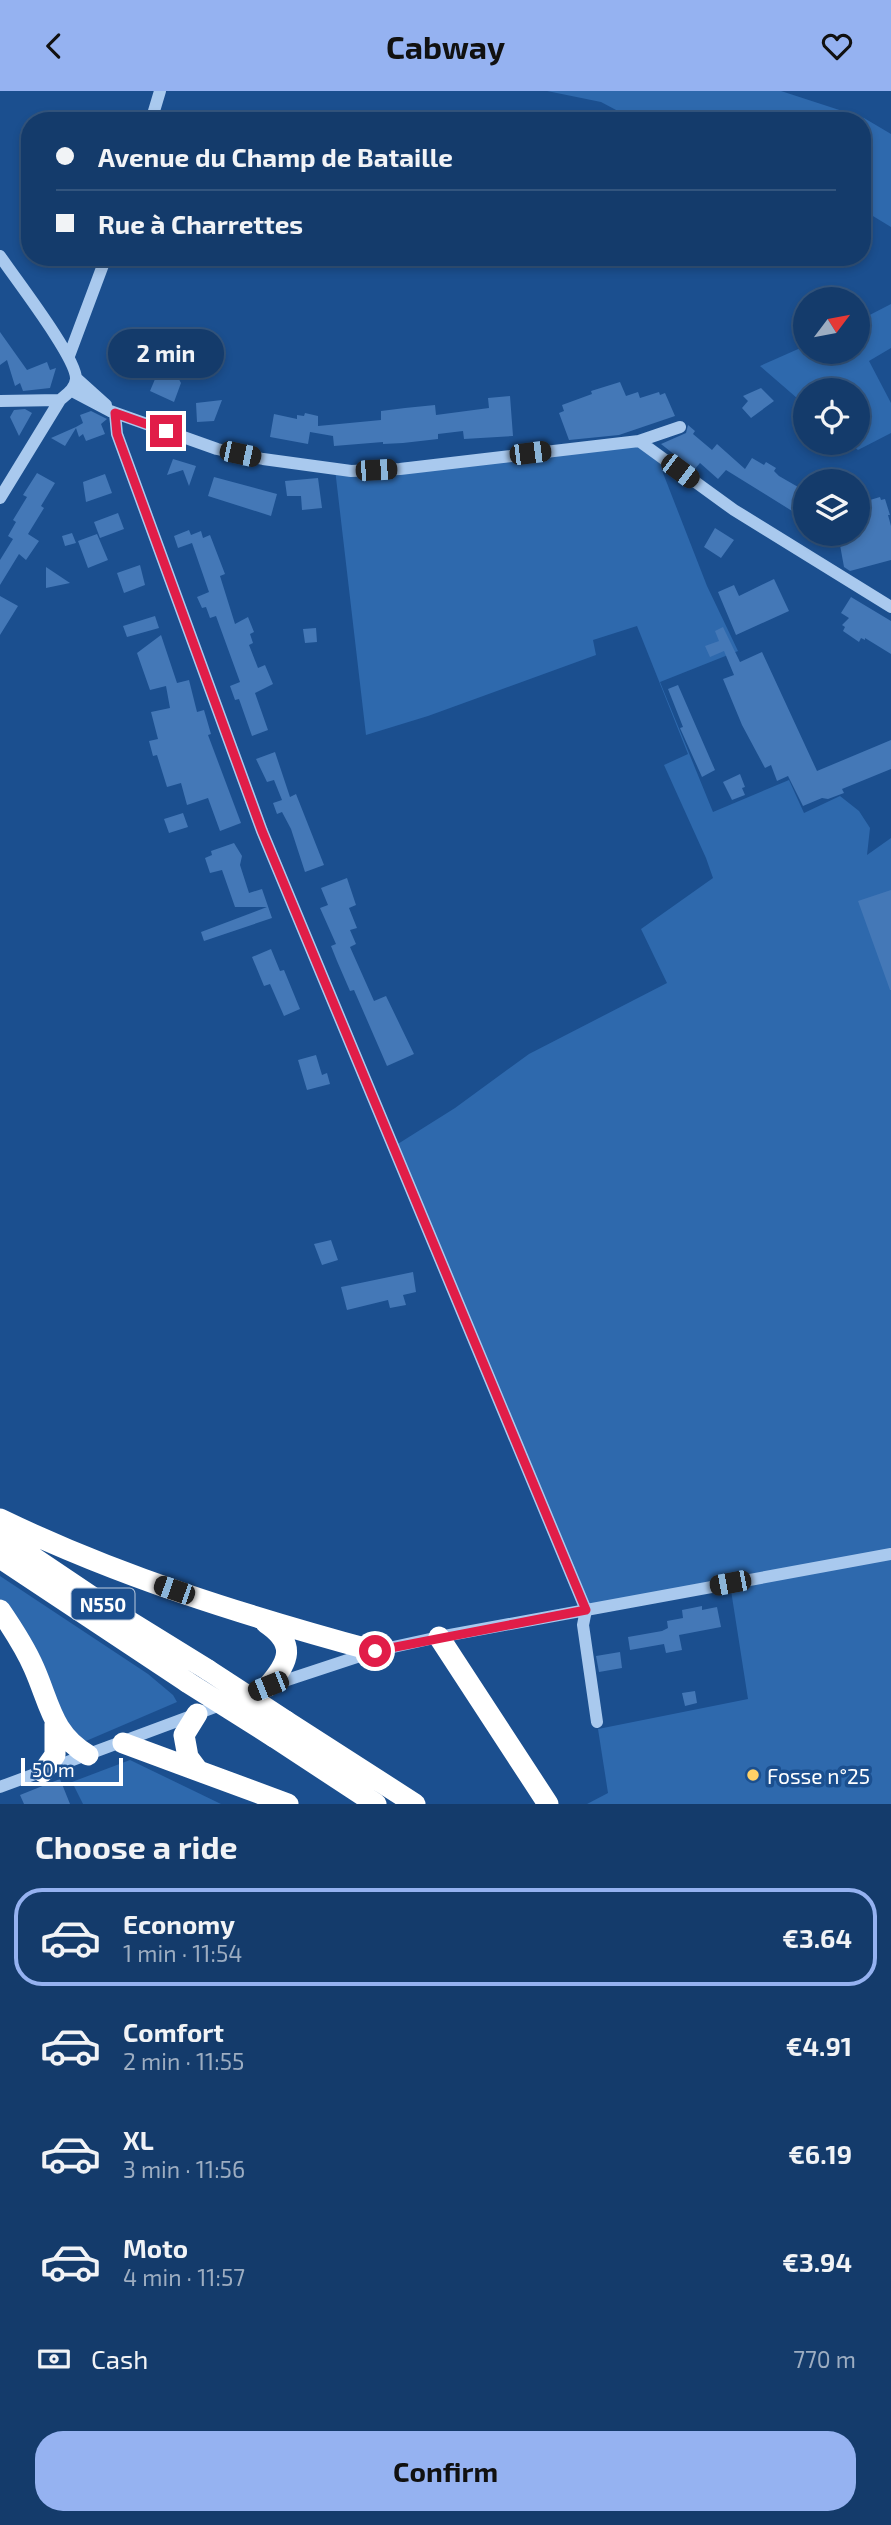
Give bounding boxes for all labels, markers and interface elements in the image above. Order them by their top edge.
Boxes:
icon: back [35,27,73,65]
text: Cabway [386,27,505,65]
icon: heart [818,27,856,65]
text: Avenue du Champ de Bataille [98,141,453,172]
text: Rue à Charrettes [98,208,303,239]
north arrow [793,287,870,364]
map controls [793,287,870,546]
callout: 2 min [108,329,224,379]
text: 2 min [137,339,195,367]
button: locate [793,378,870,455]
route end [150,415,182,447]
car [218,439,263,469]
car [508,440,553,466]
car [657,450,704,492]
car [355,458,398,482]
button: layers [793,469,870,546]
car [708,1569,753,1597]
car [151,1573,198,1607]
road number: N550 [72,1589,134,1619]
route start [359,1635,391,1667]
car [245,1668,292,1704]
scale bar [21,1755,122,1787]
text: 50 m [32,1758,75,1781]
place label: Fosse n°25 [767,1763,870,1788]
marker: Fosse n°25 [745,1767,761,1783]
text: Choose a ride [35,1827,238,1865]
icon: car [39,1906,102,1969]
text: Economy [123,1908,235,1939]
text: €3.64 [782,1922,852,1953]
text: 1 min · 11:54 [123,1939,242,1967]
icon: car [39,2014,102,2077]
text: Comfort [123,2016,224,2047]
text: €4.91 [786,2030,852,2061]
text: 2 min · 11:55 [123,2047,244,2075]
icon: car [39,2122,102,2185]
text: XL [123,2124,154,2155]
text: €6.19 [788,2138,852,2169]
text: 3 min · 11:56 [123,2155,245,2183]
icon: car [39,2230,102,2293]
text: Moto [123,2232,188,2263]
text: €3.94 [782,2246,852,2277]
text: 4 min · 11:57 [123,2263,245,2291]
icon: cash [35,2340,73,2378]
text: Cash [91,2343,148,2374]
text: 770 m [793,2345,856,2373]
button: Confirm [35,2431,856,2511]

